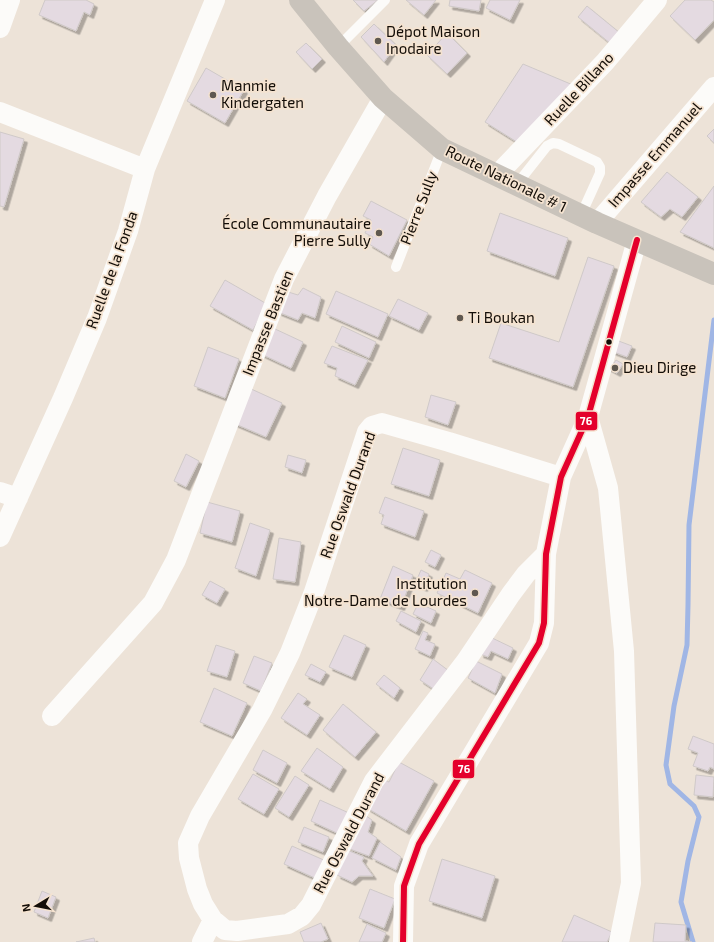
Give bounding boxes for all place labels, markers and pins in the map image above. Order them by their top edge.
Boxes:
place label: Dépot Maison Inodaire [386,22,480,57]
marker: Dépot Maison Inodaire [373,36,383,46]
place label: Manmie Kindergaten [221,76,304,111]
marker: Manmie Kindergaten [208,90,218,100]
place label: École Communautaire Pierre Sully [222,214,371,249]
marker: École Communautaire Pierre Sully [374,228,384,238]
place label: Ti Boukan [468,308,535,326]
marker: Ti Boukan [455,313,465,323]
unlabelled marker [604,337,614,347]
place label: Dieu Dirige [623,358,696,376]
marker: Dieu Dirige [610,363,620,373]
place label: Institution Notre-Dame de Lourdes [304,574,467,609]
marker: Institution Notre-Dame de Lourdes [470,588,480,598]

